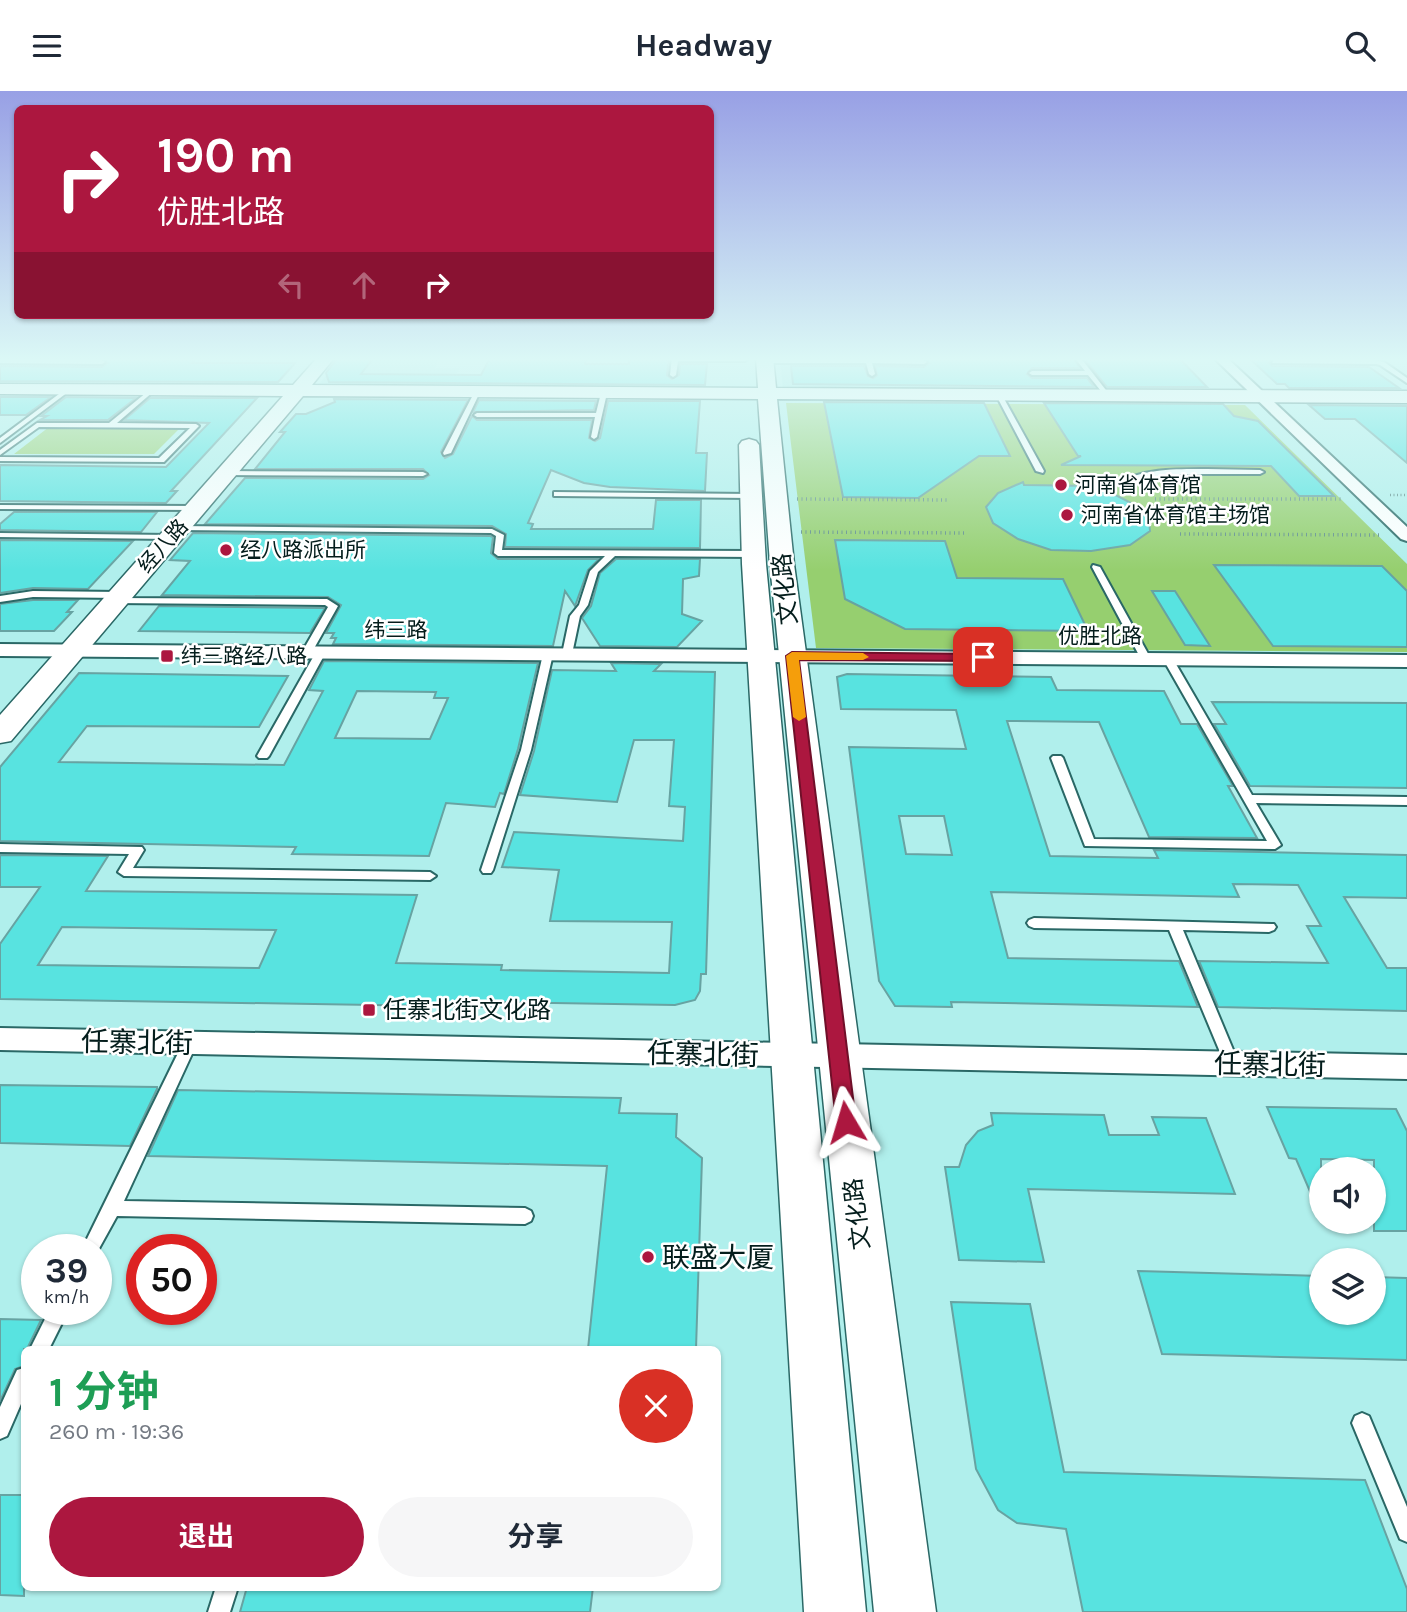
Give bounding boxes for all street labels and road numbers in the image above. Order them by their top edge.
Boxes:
street label: 经八路 [133,514,193,578]
street label: 文化路 [767,552,803,626]
street label: 纬三路 [365,618,428,642]
street label: 优胜北路 [1058,624,1142,648]
street label: 任寨北街 [81,1025,193,1060]
street label: 任寨北街 [647,1037,759,1072]
street label: 任寨北街 [1214,1047,1326,1082]
street label: 文化路 [839,1177,875,1251]

